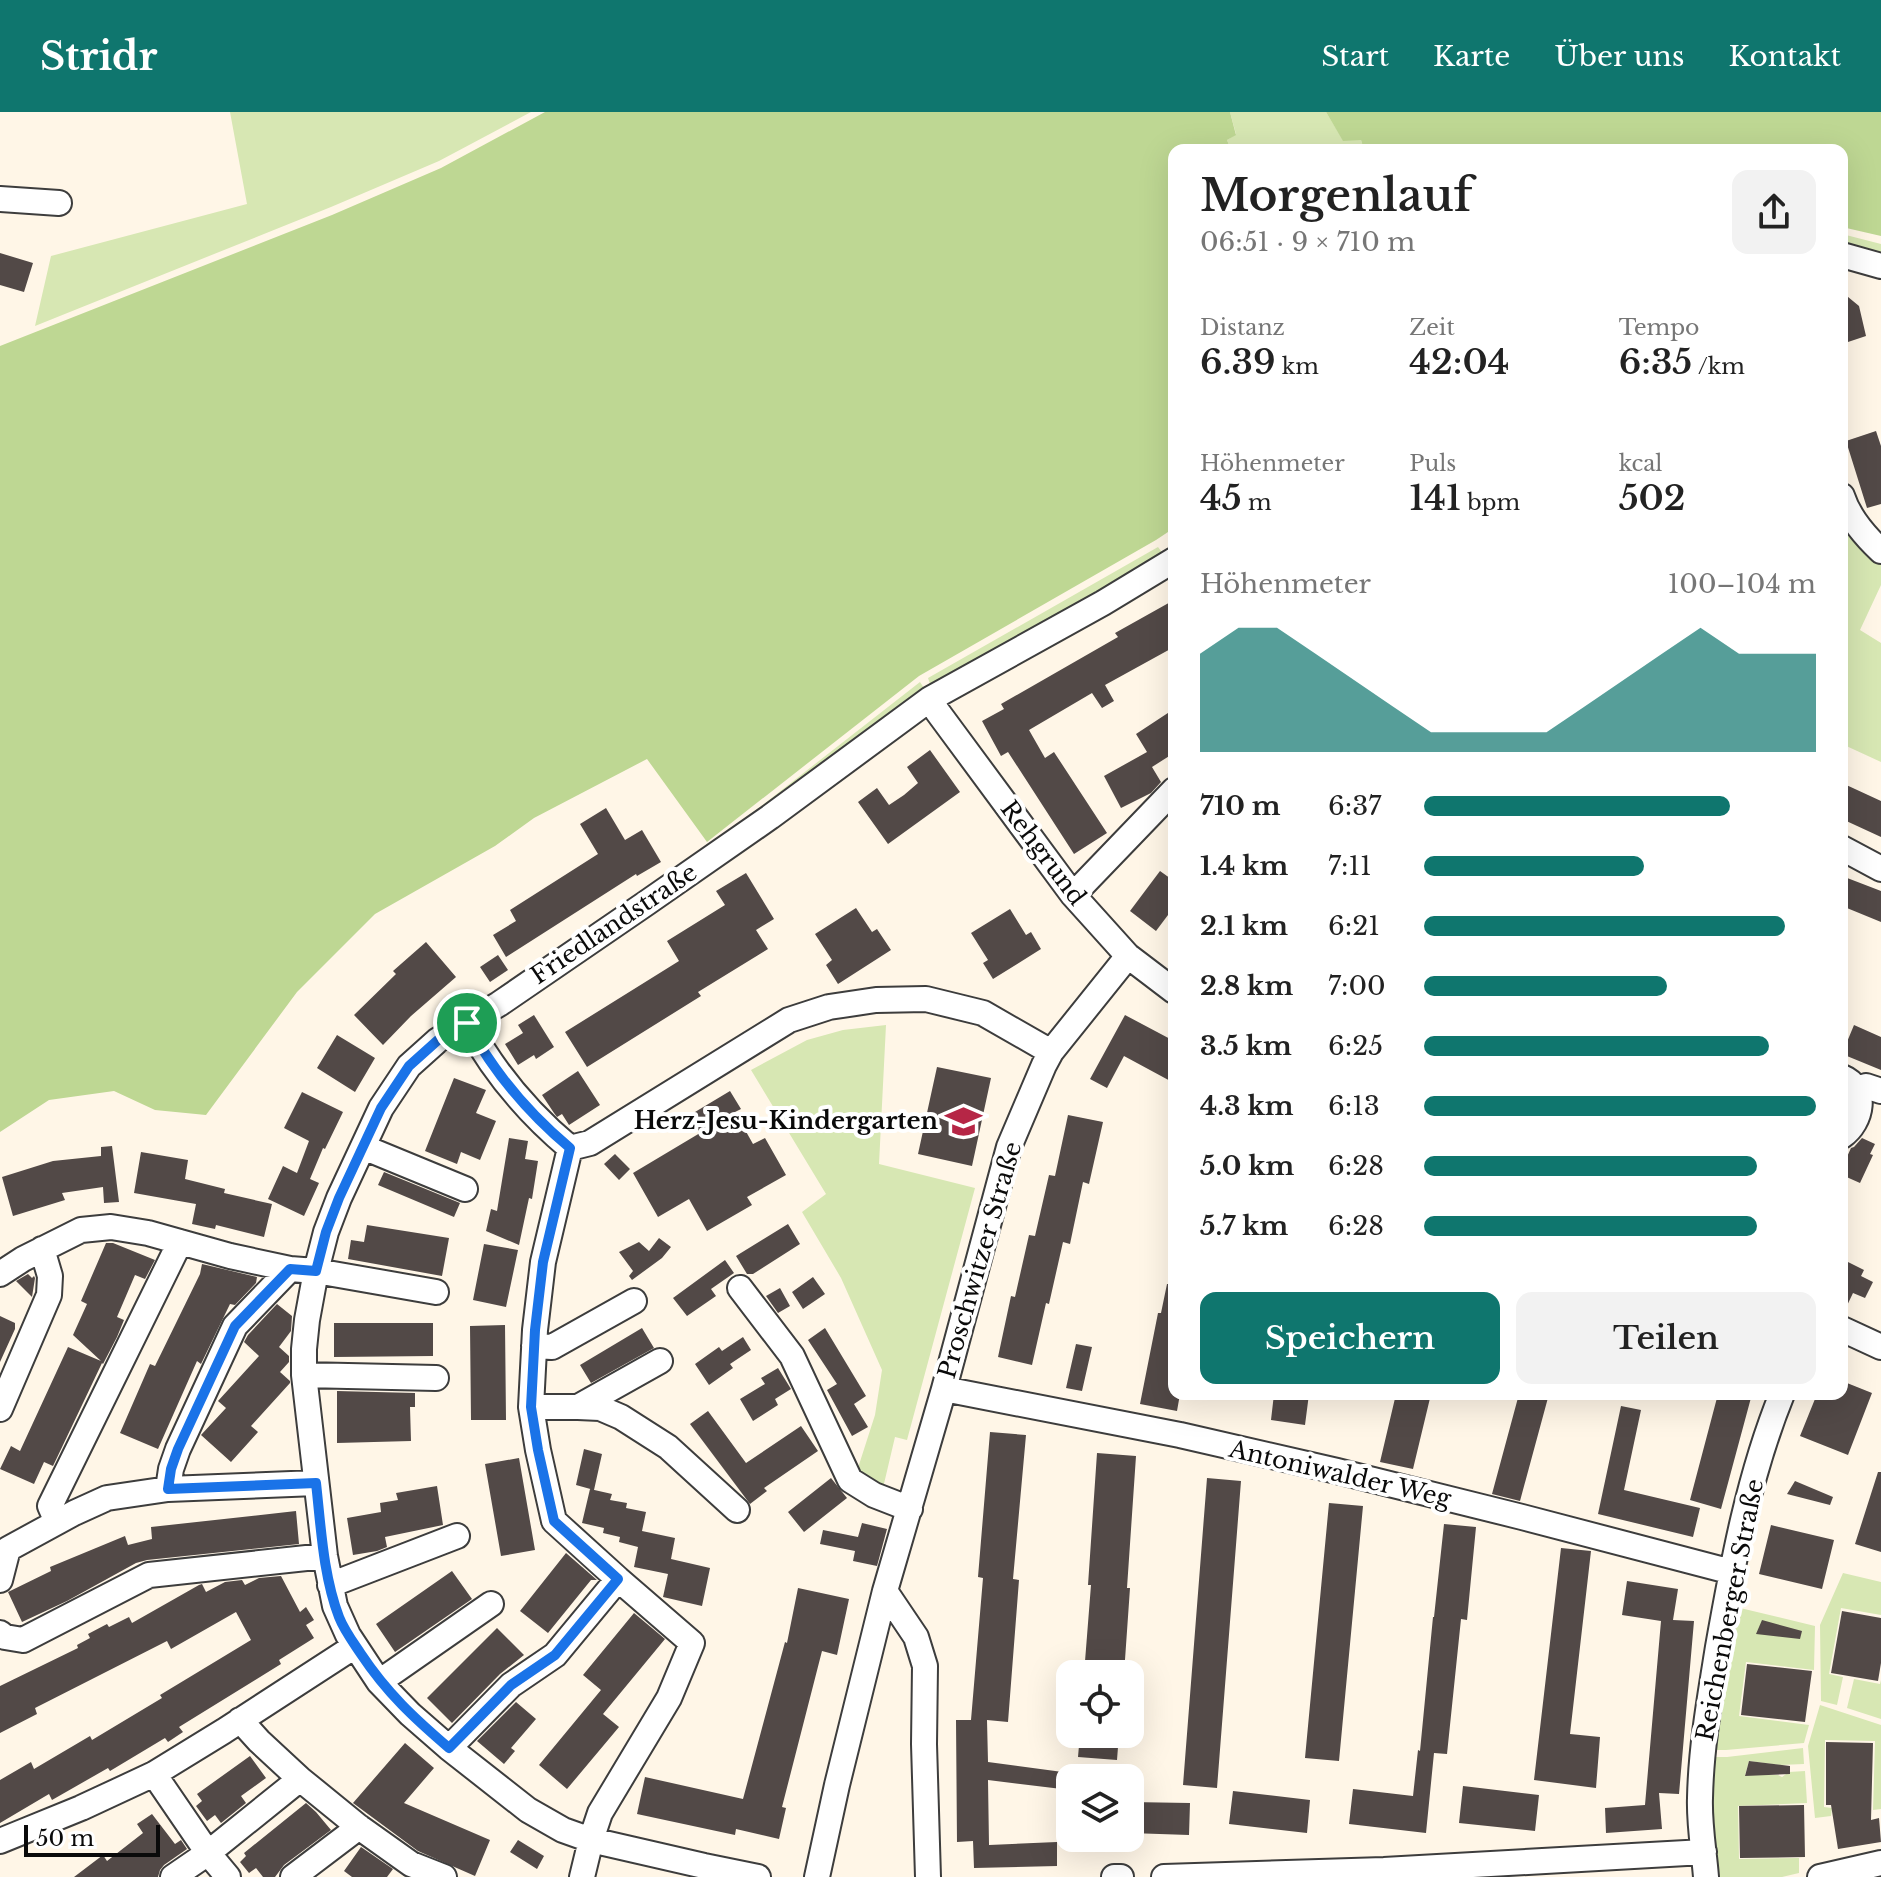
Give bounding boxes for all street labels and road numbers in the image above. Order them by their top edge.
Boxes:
street label: Rehgrund [995,795,1092,911]
street label: Friedlandstraße [525,857,702,990]
street label: Proschwitzer Straße [932,1138,1027,1382]
street label: Antoniwalder Weg [1225,1434,1455,1513]
street label: Reichenberger Straße [1690,1476,1769,1743]

